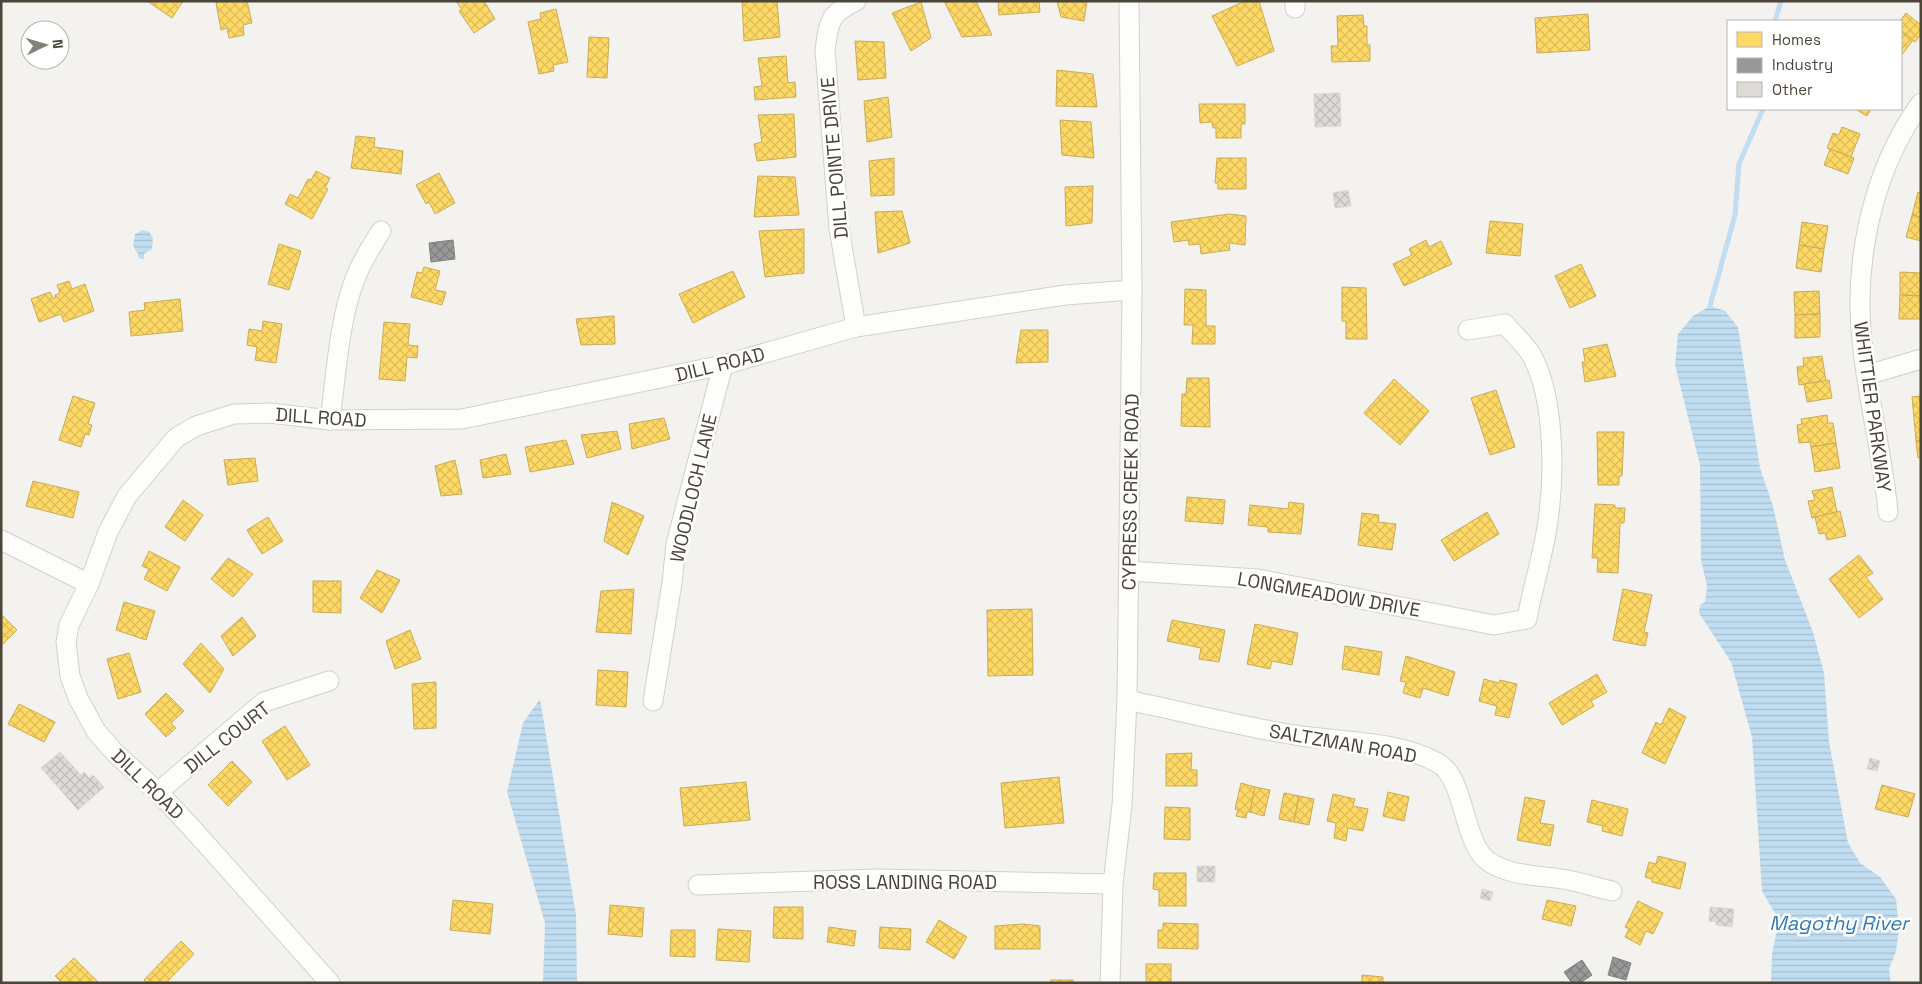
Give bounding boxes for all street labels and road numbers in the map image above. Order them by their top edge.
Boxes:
street label: DILL POINTE DRIVE [815,76,854,240]
street label: WHITTIER PARKWAY [1848,320,1897,495]
street label: DILL ROAD [673,341,768,388]
street label: CYPRESS CREEK ROAD [1116,393,1145,591]
street label: DILL ROAD [274,402,367,433]
street label: WOODLOCH LANE [664,411,723,565]
street label: LONGMEADOW DRIVE [1236,566,1422,623]
street label: DILL COURT [179,696,276,779]
street label: SALTZMAN ROAD [1267,718,1419,769]
street label: DILL ROAD [106,744,189,825]
street label: ROSS LANDING ROAD [813,870,997,895]

